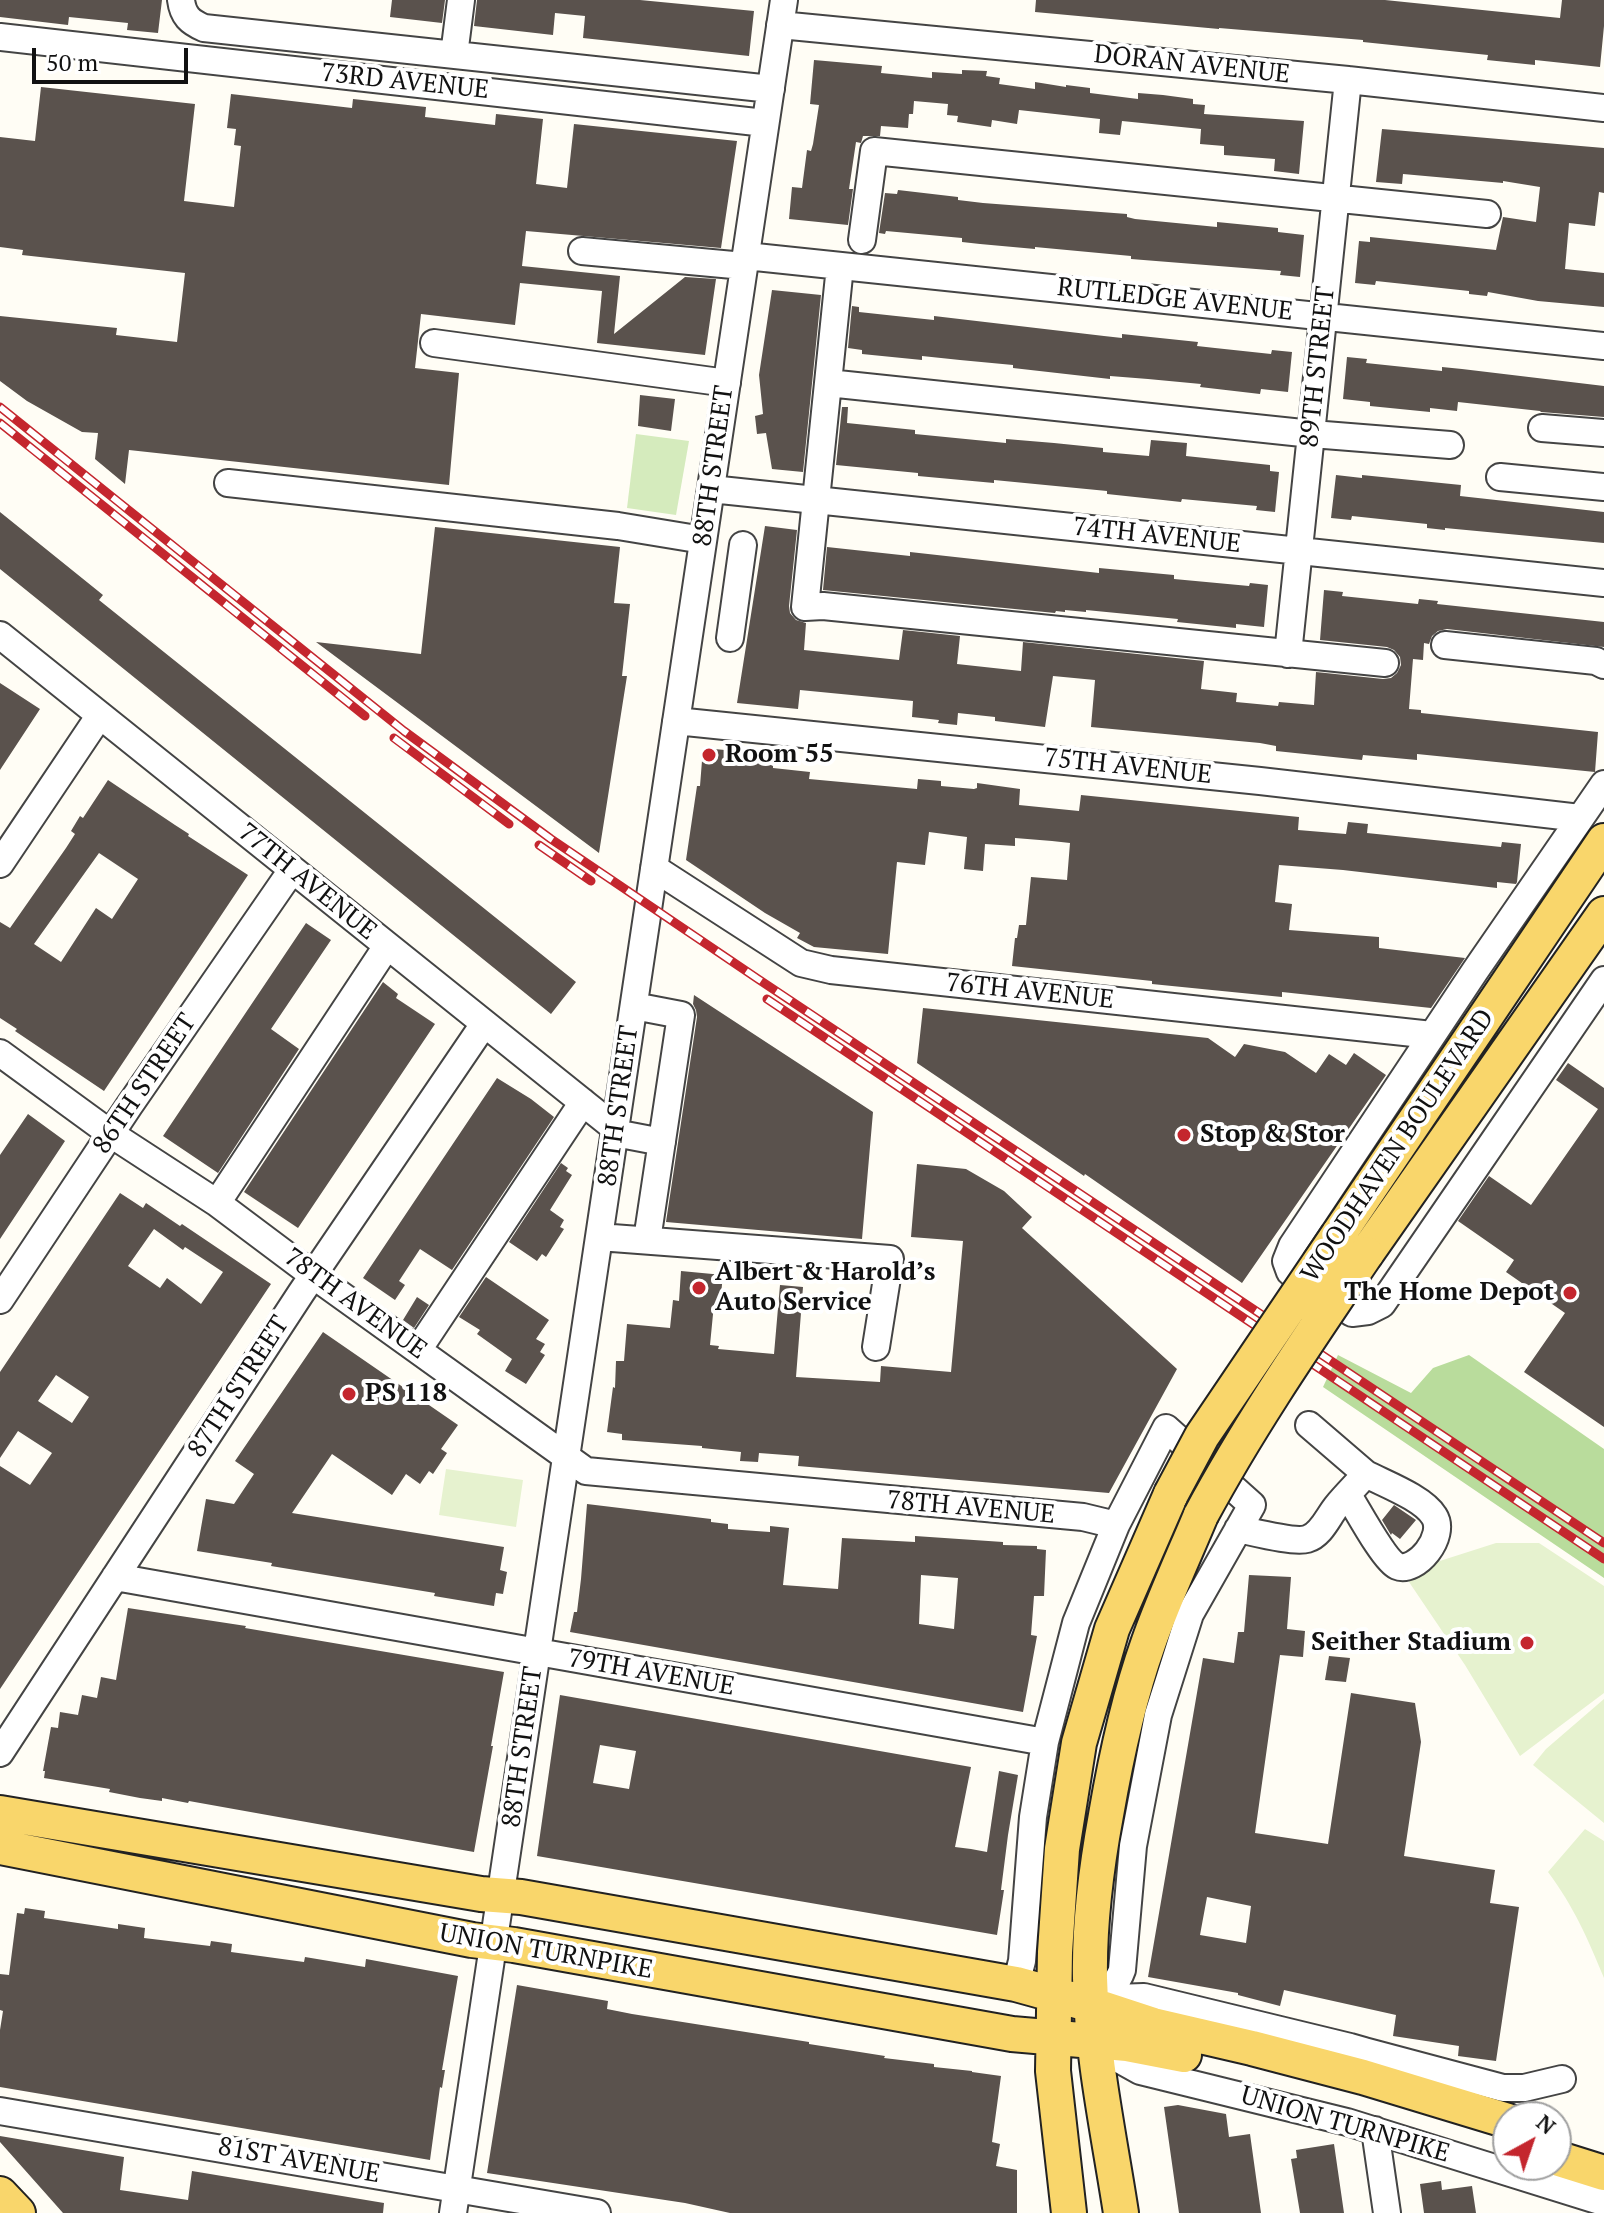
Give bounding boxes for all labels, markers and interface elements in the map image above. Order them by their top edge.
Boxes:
scale bar [36,32,192,82]
street label: DORAN AVENUE [1092,39,1292,91]
text: 50 m [46,46,98,78]
street label: 73RD AVENUE [320,58,490,106]
street label: RUTLEDGE AVENUE [1056,272,1294,328]
street label: 89TH STREET [1294,285,1342,449]
street label: 88TH STREET [687,384,741,548]
street label: 74TH AVENUE [1071,512,1243,560]
place label: Room 55 [725,739,834,771]
street label: 75TH AVENUE [1042,743,1214,791]
marker: Room 55 [700,746,718,764]
street label: 77TH AVENUE [232,817,382,947]
street label: 76TH AVENUE [944,968,1116,1016]
street label: WOODHAVEN BOULEVARD [1295,1004,1501,1288]
street label: 86TH STREET [87,1008,203,1160]
street label: 88TH STREET [592,1024,646,1188]
place label: Stop & Stor [1200,1119,1345,1151]
marker: Stop & Stor [1175,1126,1193,1144]
street label: 78TH AVENUE [278,1242,432,1366]
place label: Albert & Harold’s Auto Service [715,1257,935,1318]
place label: The Home Depot [1344,1277,1554,1309]
marker: Albert & Harold’s Auto Service [690,1279,708,1297]
marker: The Home Depot [1561,1284,1579,1302]
street label: 87TH STREET [182,1311,296,1463]
place label: PS 118 [365,1378,447,1410]
marker: PS 118 [340,1385,358,1403]
street label: 78TH AVENUE [886,1485,1056,1531]
place label: Seither Stadium [1311,1627,1511,1659]
marker: Seither Stadium [1518,1634,1536,1652]
street label: 79TH AVENUE [565,1643,737,1703]
street label: 88TH STREET [496,1665,550,1829]
street label: UNION TURNPIKE [437,1918,655,1986]
street label: UNION TURNPIKE [1237,2080,1453,2170]
north arrow [1492,2101,1572,2181]
text: N [1531,2107,1562,2140]
street label: 81ST AVENUE [216,2131,382,2191]

